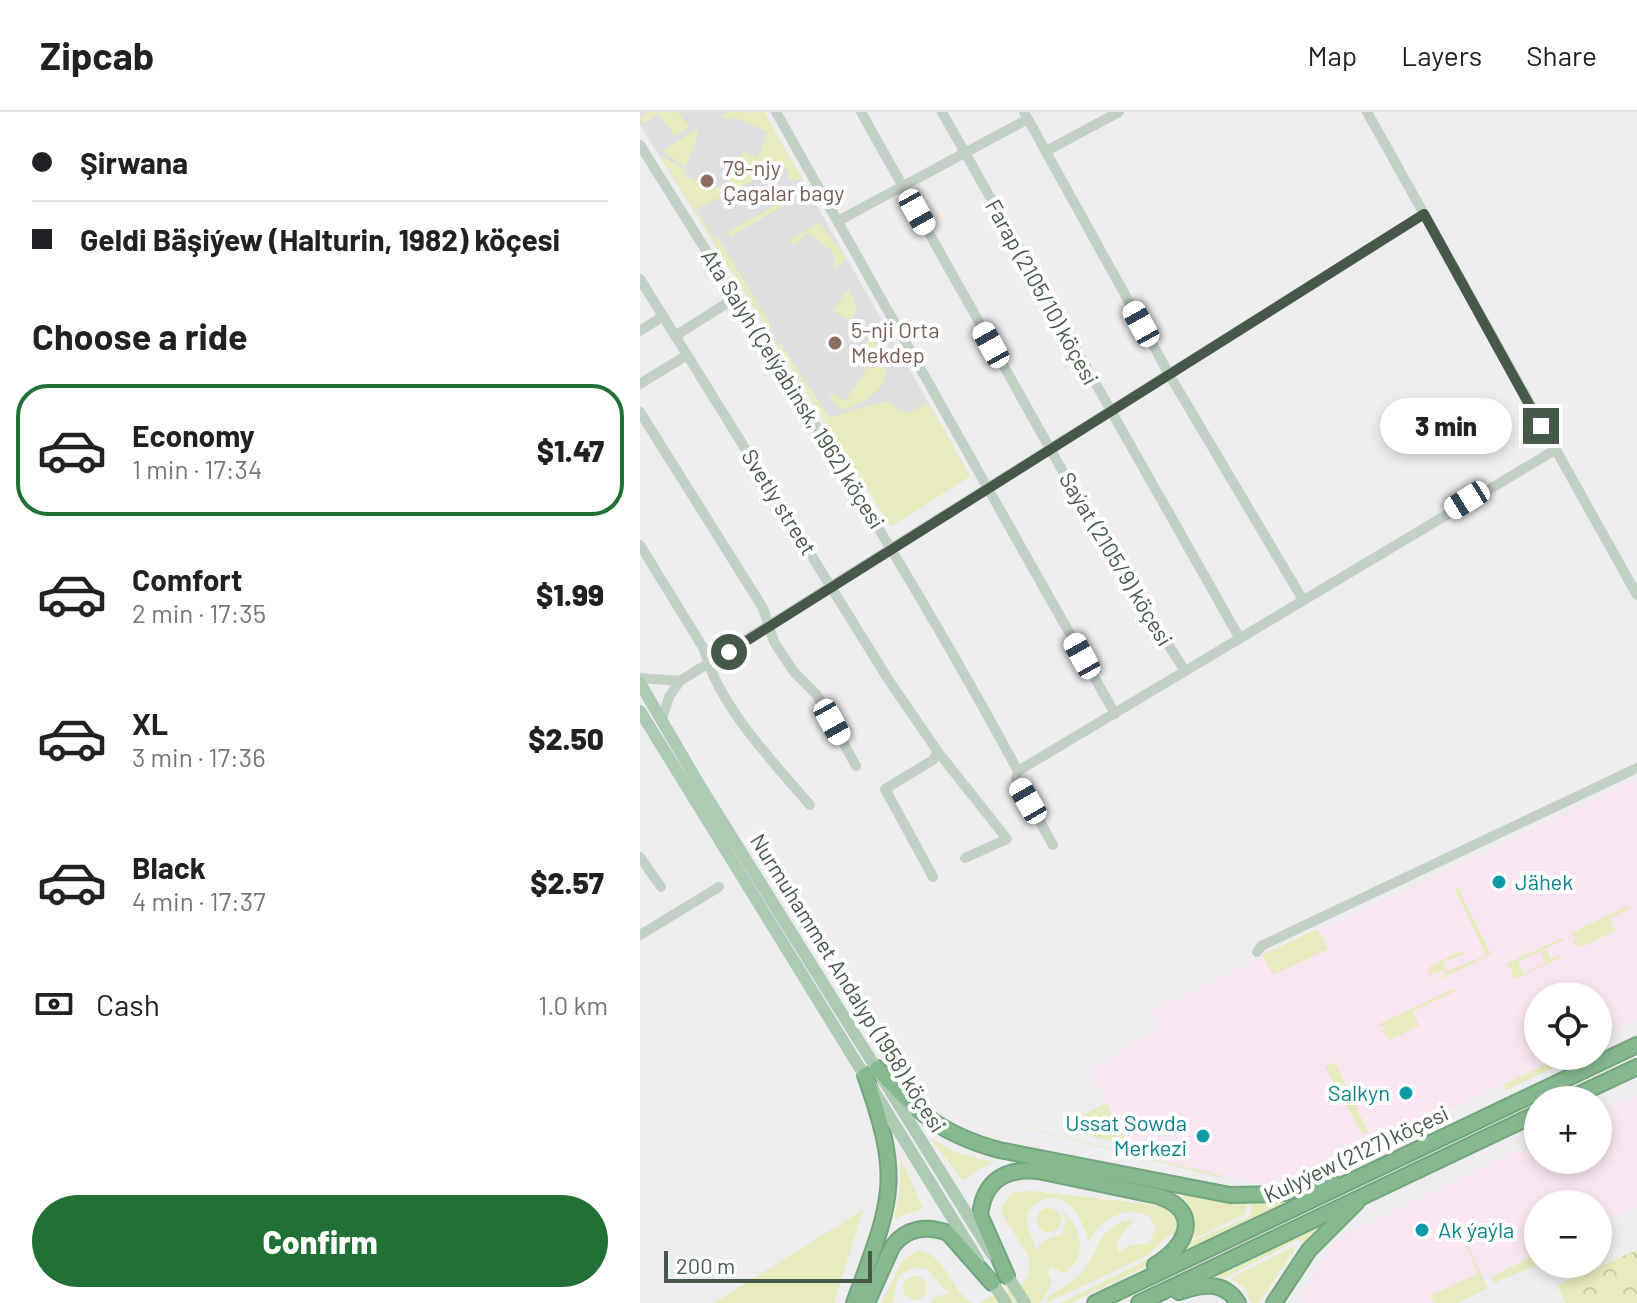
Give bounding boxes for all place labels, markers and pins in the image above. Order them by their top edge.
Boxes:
place label: 79-njy Çagalar bagy [723,154,844,205]
marker: 79-njy Çagalar bagy [698,172,716,190]
place label: 5-nji Orta Mekdep [851,316,939,367]
marker: 5-nji Orta Mekdep [826,334,844,352]
place label: Jähek [1515,868,1573,894]
marker: Jähek [1490,873,1508,891]
place label: Salkyn [1328,1079,1390,1105]
marker: Salkyn [1397,1084,1415,1102]
place label: Ussat Sowda Merkezi [1065,1109,1187,1160]
marker: Ussat Sowda Merkezi [1194,1127,1212,1145]
place label: Ak ýaýla [1438,1216,1514,1242]
marker: Ak ýaýla [1413,1221,1431,1239]

